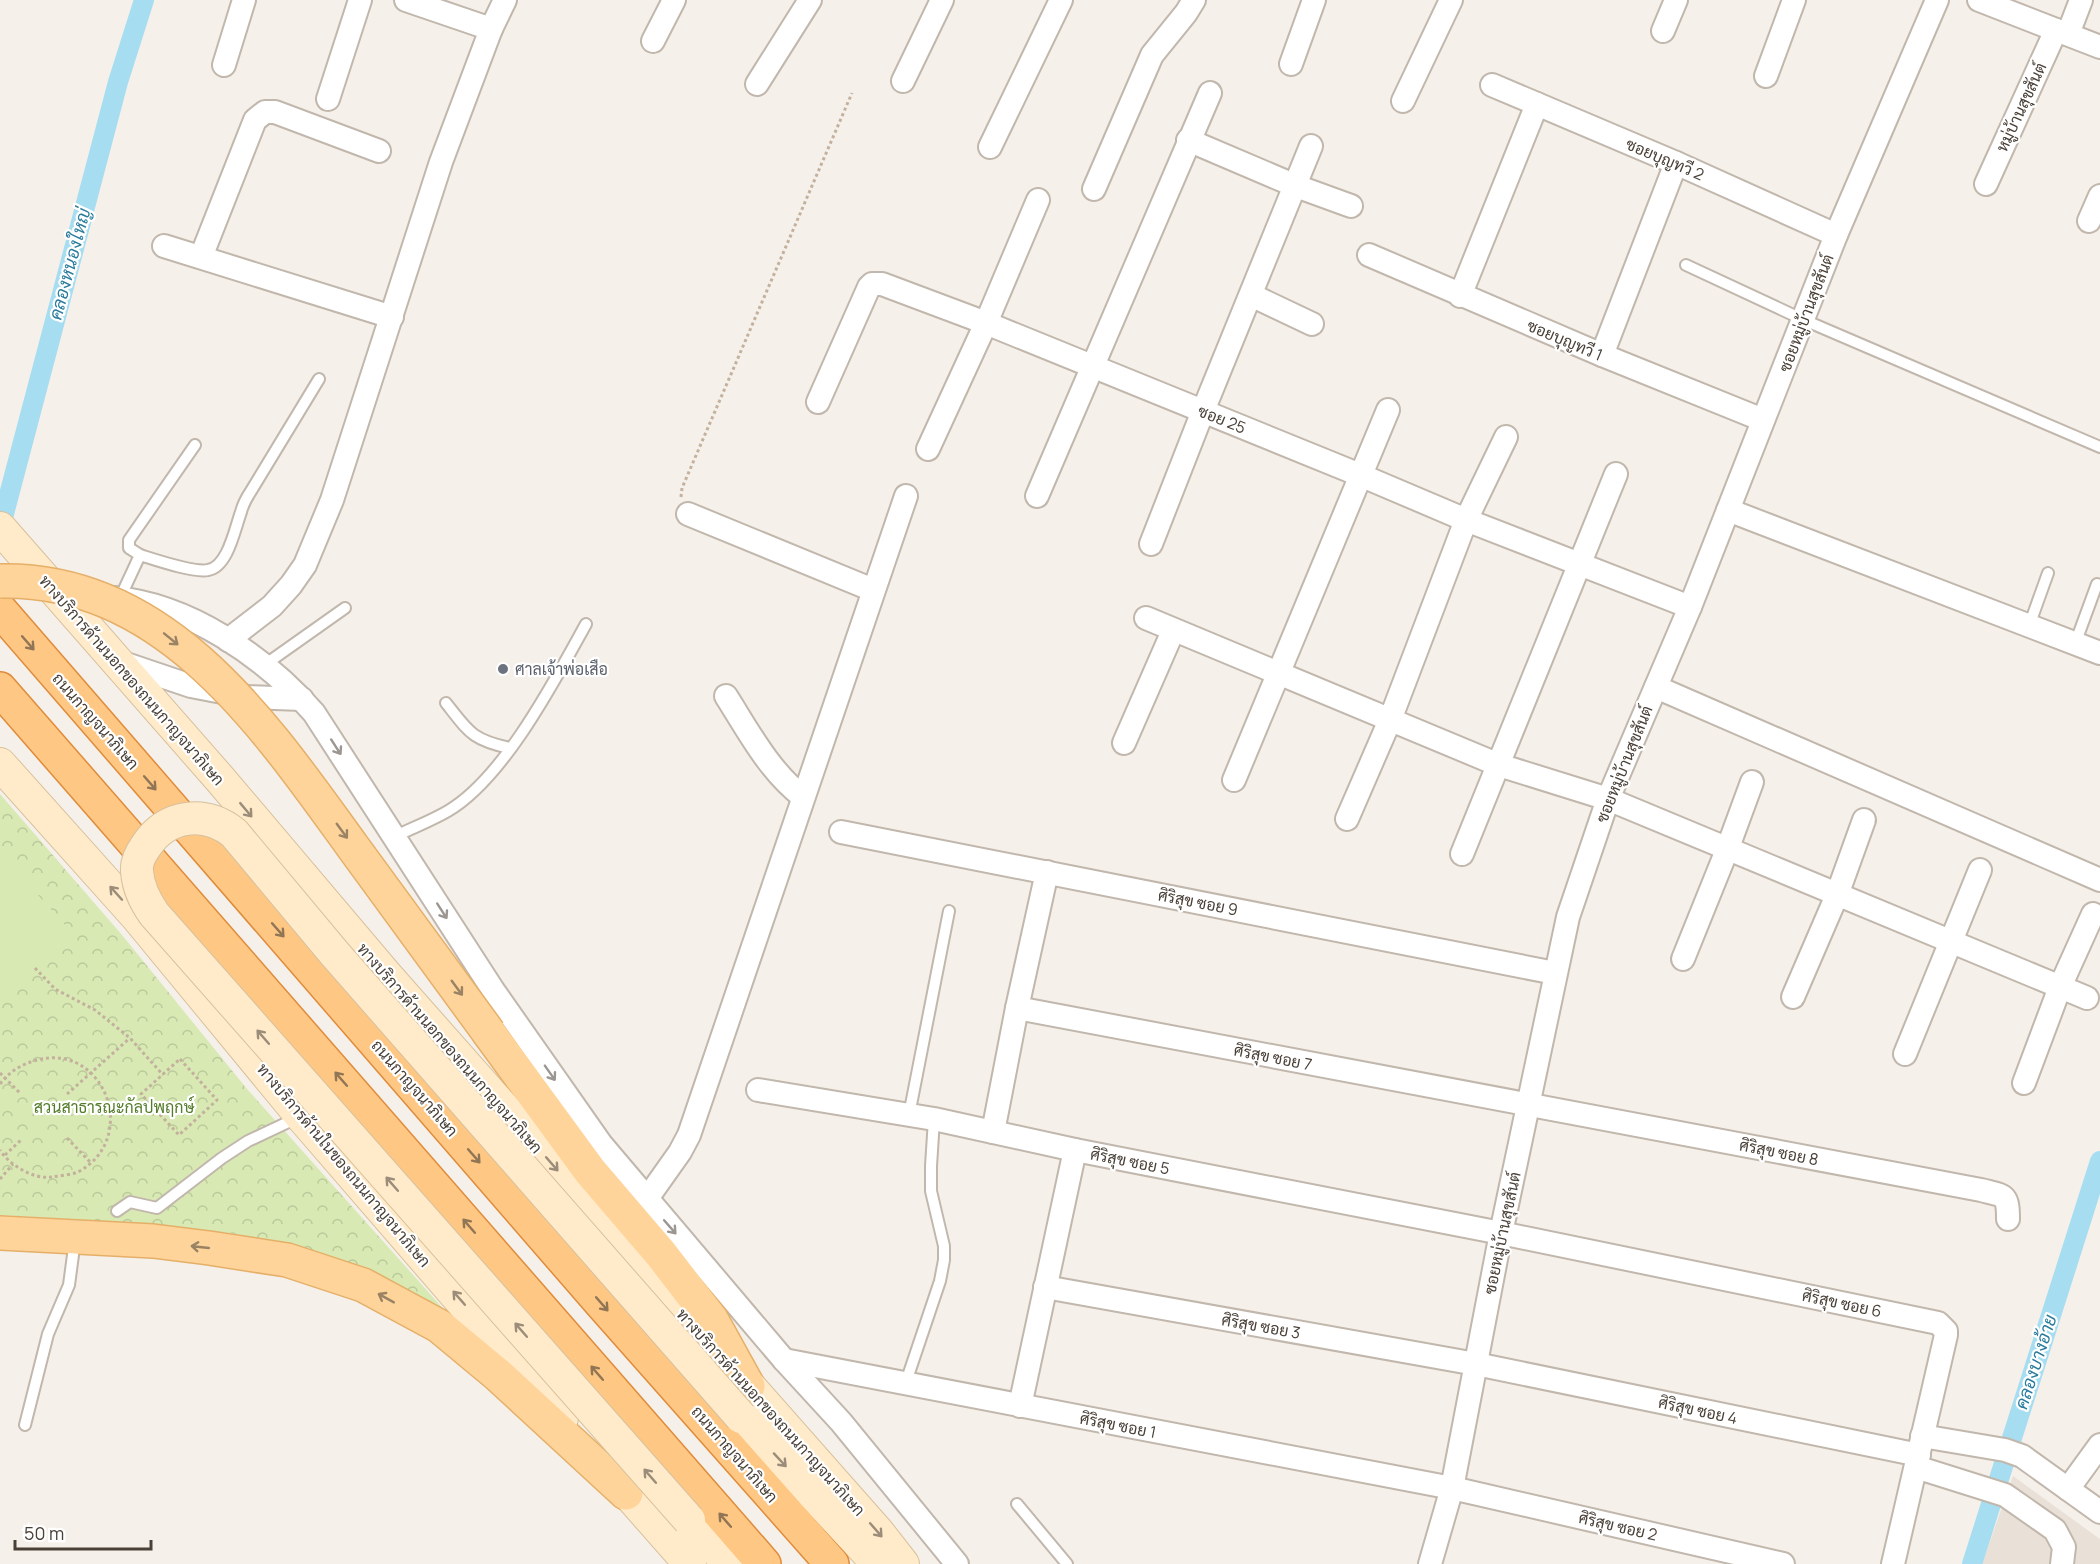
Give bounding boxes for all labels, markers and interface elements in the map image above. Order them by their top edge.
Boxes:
street label: หมู่บ้านสุขสันต์ [1990,58,2052,156]
street label: ซอยบุญทวี 2 [1622,133,1708,186]
water label: คลองหนองใหญ่ [43,204,96,322]
street label: ซอยหมู่บ้านสุขสันต์ [1772,251,1840,375]
street label: ซอยบุญทวี 1 [1523,314,1606,367]
street label: ซอย 25 [1195,399,1249,439]
street label: ทางบริการด้านนอกของถนนกาญจนาภิเษก [35,571,229,789]
one-way arrow [163,632,179,645]
one-way arrow [21,635,35,650]
place label: ศาลเจ้าพ่อเสือ [515,658,608,680]
marker: ศาลเจ้าพ่อเสือ [496,662,510,676]
street label: ถนนกาญจนาภิเษก [49,669,143,773]
street label: ซอยหมู่บ้านสุขสันต์ [1590,702,1658,826]
one-way arrow [331,738,343,755]
one-way arrow [143,775,157,790]
one-way arrow [239,802,253,817]
one-way arrow [336,822,348,838]
street label: ศิริสุข ซอย 9 [1156,883,1240,921]
one-way arrow [109,886,123,901]
one-way arrow [436,902,448,919]
one-way arrow [271,922,285,937]
street label: ทางบริการด้านนอกของถนนกาญจนาภิเษก [353,939,547,1157]
one-way arrow [450,980,463,996]
one-way arrow [256,1030,270,1045]
street label: ถนนกาญจนาภิเษก [368,1036,462,1140]
street label: ศิริสุข ซอย 7 [1232,1039,1314,1076]
street label: ทางบริการด้านในของถนนกาญจนาภิเษก [252,1058,436,1272]
one-way arrow [544,1064,556,1080]
one-way arrow [334,1072,348,1087]
park label: สวนสาธารณะกัลปพฤกษ์ [34,1095,194,1118]
street label: ศิริสุข ซอย 8 [1737,1134,1820,1171]
street label: ศิริสุข ซอย 5 [1088,1143,1171,1180]
one-way arrow [467,1148,481,1163]
one-way arrow [545,1156,558,1172]
street label: ซอยหมู่บ้านสุขสันต์ [1477,1170,1527,1296]
one-way arrow [385,1177,399,1192]
one-way arrow [462,1219,476,1234]
one-way arrow [663,1219,676,1235]
one-way arrow [190,1241,210,1252]
street label: ศิริสุข ซอย 6 [1800,1284,1884,1323]
one-way arrow [452,1290,465,1306]
one-way arrow [378,1292,396,1303]
one-way arrow [595,1296,609,1311]
street label: ทางบริการด้านนอกของถนนกาญจนาภิเษก [673,1304,869,1520]
street label: ศิริสุข ซอย 3 [1220,1308,1302,1345]
water label: คลองบางอ้าย [2008,1311,2062,1412]
one-way arrow [514,1323,528,1338]
one-way arrow [590,1366,604,1381]
street label: ศิริสุข ซอย 4 [1656,1391,1740,1430]
street label: ถนนกาญจนาภิเษก [688,1402,782,1506]
street label: ศิริสุข ซอย 1 [1078,1407,1158,1444]
one-way arrow [773,1452,787,1467]
one-way arrow [643,1469,657,1484]
street label: ศิริสุข ซอย 2 [1576,1506,1659,1547]
one-way arrow [719,1512,732,1528]
scale bar [15,1513,152,1551]
text: 50 m [24,1521,64,1545]
one-way arrow [869,1523,883,1538]

